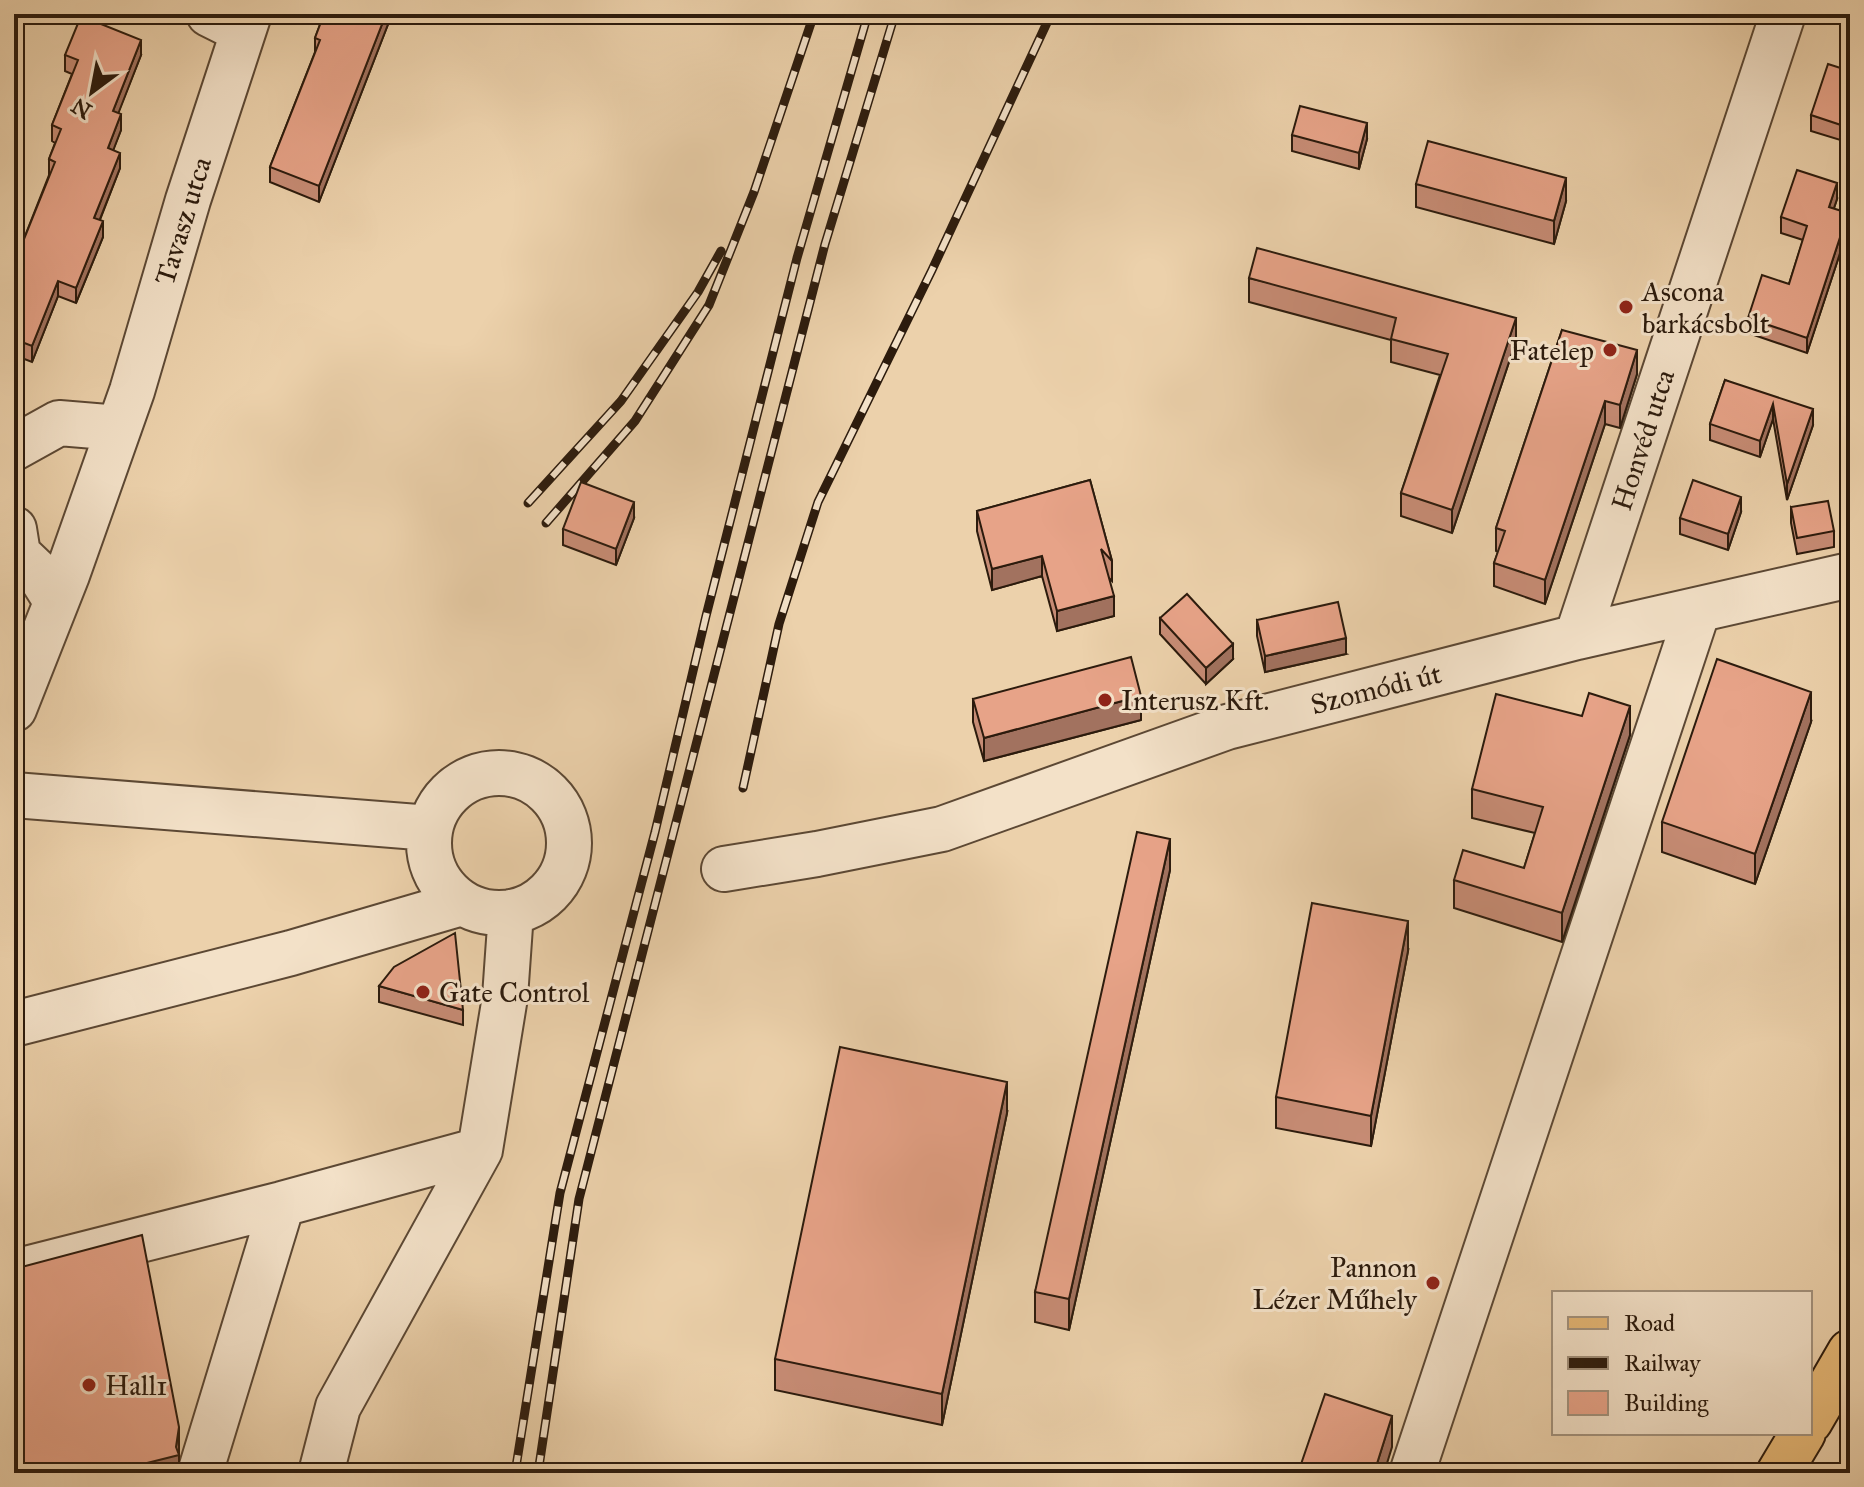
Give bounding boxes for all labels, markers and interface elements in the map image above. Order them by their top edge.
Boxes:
north arrow [52,52,132,132]
text: N [66,92,97,125]
street label: Tavasz utca [147,153,219,289]
place label: Ascona barkácsbolt [1641,274,1770,341]
marker: Ascona barkácsbolt [1617,298,1635,316]
place label: Fatelep [1510,333,1594,368]
marker: Fatelep [1601,341,1619,359]
street label: Honvéd utca [1604,365,1682,515]
street label: Szomódi út [1307,656,1445,722]
place label: Interusz Kft. [1121,683,1269,718]
marker: Interusz Kft. [1096,691,1114,709]
place label: Gate Control [439,975,590,1010]
marker: Gate Control [414,983,432,1001]
place label: Pannon Lézer Műhely [1253,1250,1418,1317]
marker: Pannon Lézer Műhely [1424,1274,1442,1292]
legend [1552,1291,1812,1435]
text: Road [1624,1308,1675,1338]
text: Railway [1624,1348,1701,1378]
place label: Hall1 [105,1368,167,1403]
marker: Hall1 [80,1376,98,1394]
text: Building [1624,1388,1709,1418]

